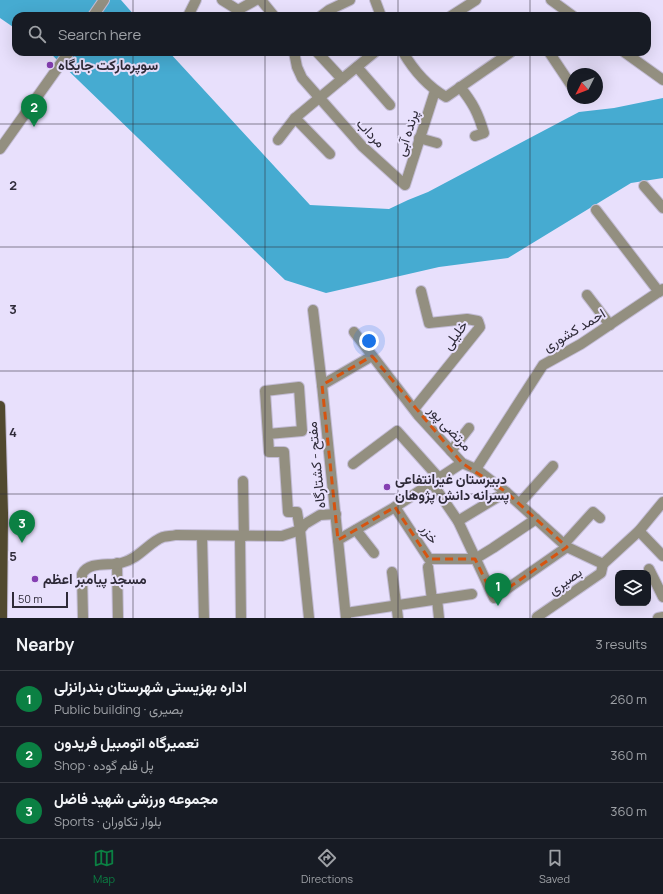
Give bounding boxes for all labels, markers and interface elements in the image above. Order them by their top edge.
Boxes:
search box [12,12,651,56]
icon: search [26,23,48,45]
text: Search here [58,24,141,45]
place label: سوپرمارکت جایگاه [58,55,158,75]
marker: سوپرمارکت جایگاه [45,60,55,70]
north arrow [567,68,603,104]
pin: 2 [21,94,47,127]
street label: پرنده آبی [390,107,424,159]
street label: مرداب [353,114,390,151]
text: 2 [9,176,17,194]
text: 3 [9,300,17,318]
street label: احمد کشوری [539,303,609,356]
street label: خلیلی [437,316,472,353]
your location [359,331,379,351]
street label: مرتضی پور [423,400,477,455]
street label: مفتح - کشتارگاه [301,420,332,510]
text: 4 [9,423,17,441]
place label: دبیرستان غیرانتفاعی پسرانه دانش پژوهان [395,469,509,505]
marker: دبیرستان غیرانتفاعی پسرانه دانش پژوهان [382,482,392,492]
pin: 3 [9,510,35,543]
street label: خزر [417,520,444,547]
text: 5 [9,547,17,565]
street label: بصیری [544,562,585,599]
place label: مسجد پیامبر اعظم [43,569,147,589]
map controls [615,570,651,606]
button: layers [615,570,651,606]
pin: 1 [485,573,511,606]
marker: مسجد پیامبر اعظم [30,574,40,584]
scale bar [12,590,68,609]
text: 50 m [18,591,43,606]
text: Nearby [16,633,74,656]
text: 3 results [595,635,647,653]
text: اداره بهزیستی شهرستان بندرانزلی [54,676,247,697]
text: 1 [26,690,32,708]
text: 260 m [610,690,647,708]
text: Public building · بصیری [54,700,183,718]
text: تعمیرگاه اتومبیل فریدون [54,732,199,753]
text: 2 [25,746,33,764]
text: 360 m [610,746,647,764]
text: Shop · پل قلم گوده [54,756,154,774]
text: مجموعه ورزشی شهید فاضل [54,788,218,809]
text: 3 [25,802,33,820]
text: 360 m [610,802,647,820]
text: Sports · بلوار تکاوران [54,812,162,830]
tab: Map [93,847,115,886]
tab: Directions [301,847,353,886]
tab: Saved [539,847,570,886]

